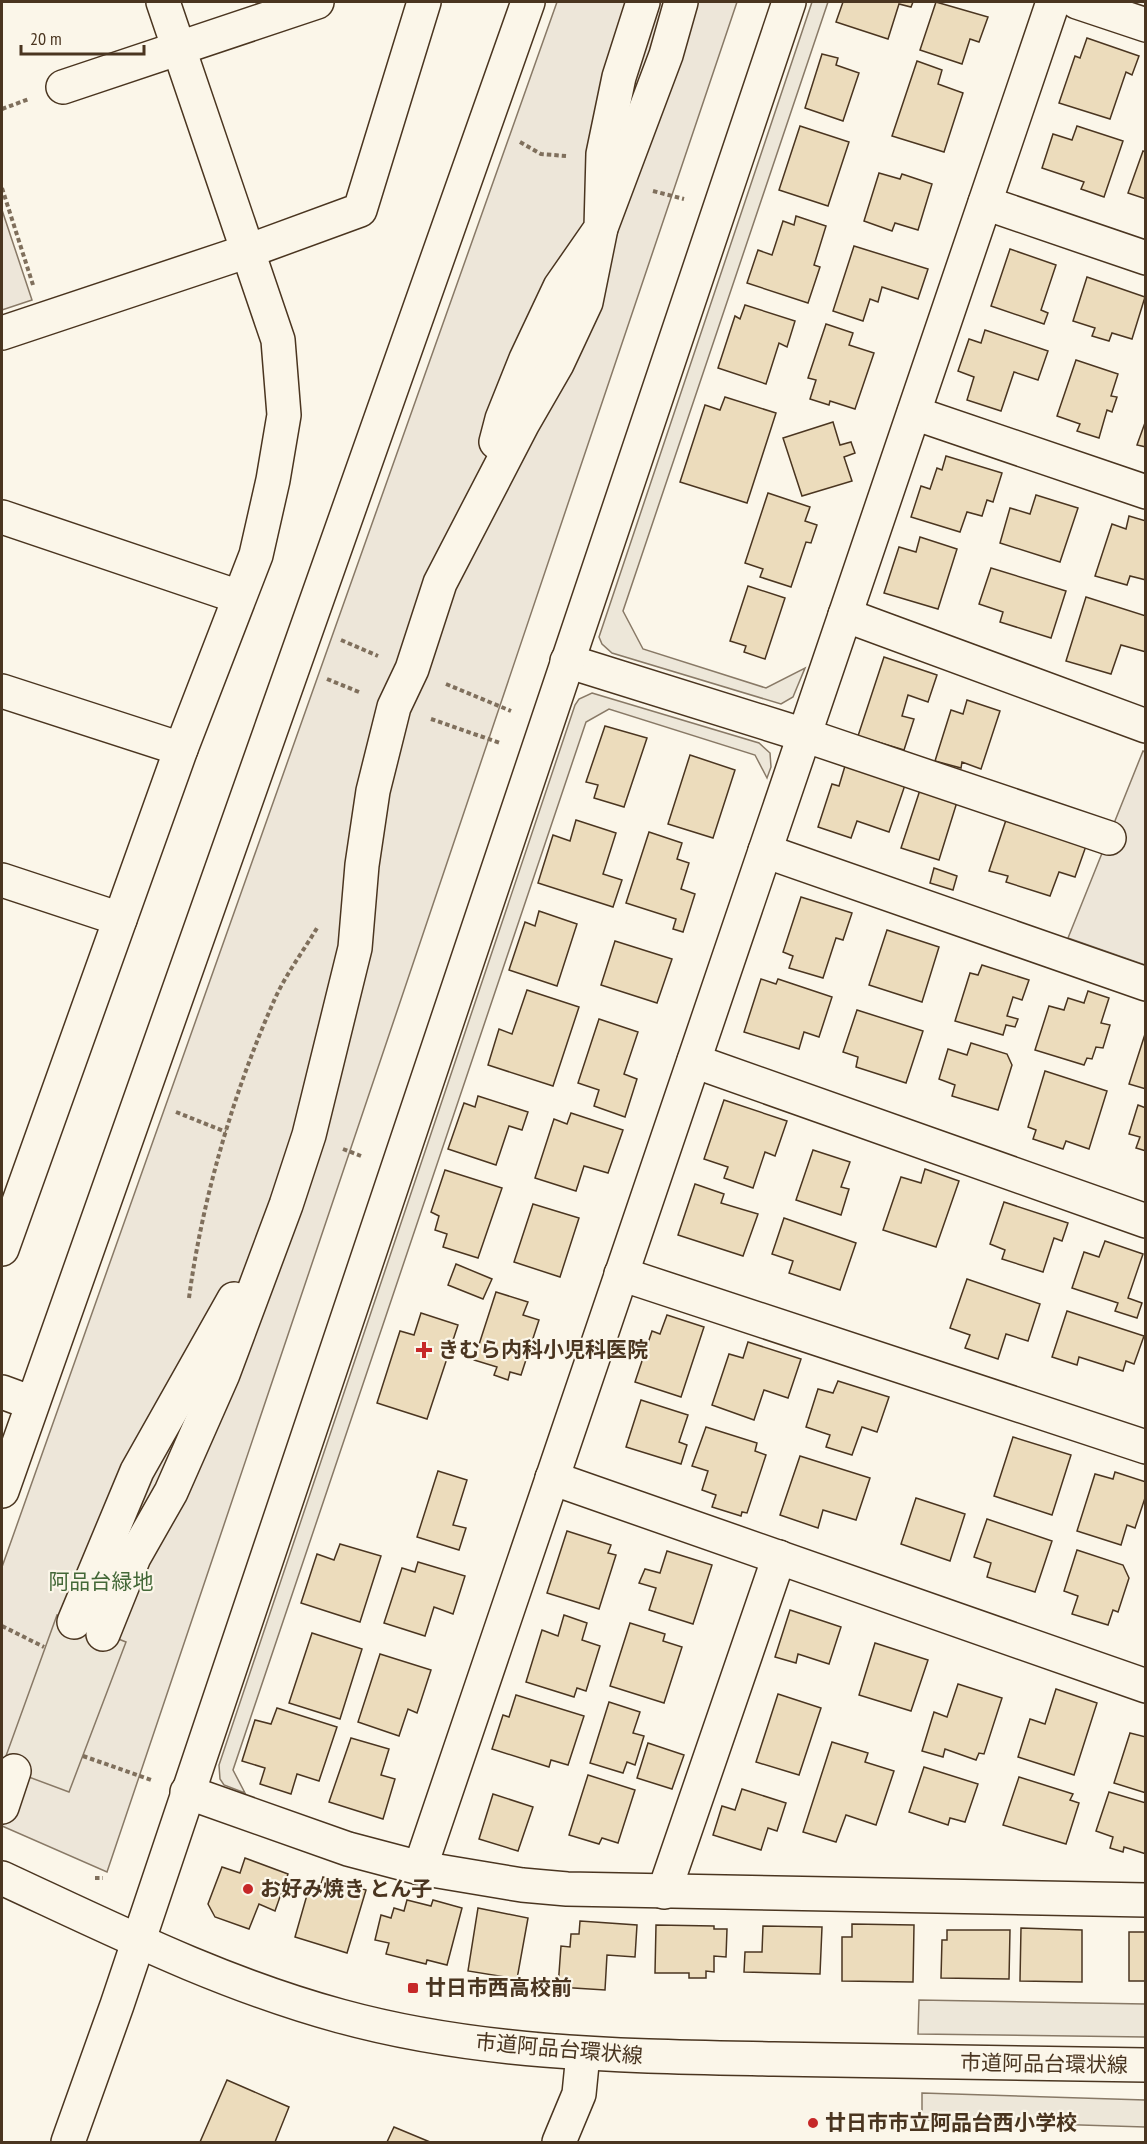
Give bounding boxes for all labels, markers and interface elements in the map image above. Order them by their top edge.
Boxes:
scale bar [21,18,144,56]
text: 20 m [30,27,62,50]
place label: きむら内科小児科医院 [438,1336,648,1363]
marker: きむら内科小児科医院 [415,1341,433,1359]
park label: 阿品台緑地 [49,1568,154,1595]
place label: お好み焼き とん子 [260,1875,432,1902]
marker: お好み焼き とん子 [241,1882,255,1896]
place label: 廿日市西高校前 [425,1974,572,2001]
marker: 廿日市西高校前 [406,1981,420,1995]
street label: 市道阿品台環状線 [474,2028,644,2069]
street label: 市道阿品台環状線 [960,2049,1128,2078]
place label: 廿日市市立阿品台西小学校 [825,2109,1077,2136]
marker: 廿日市市立阿品台西小学校 [806,2116,820,2130]

